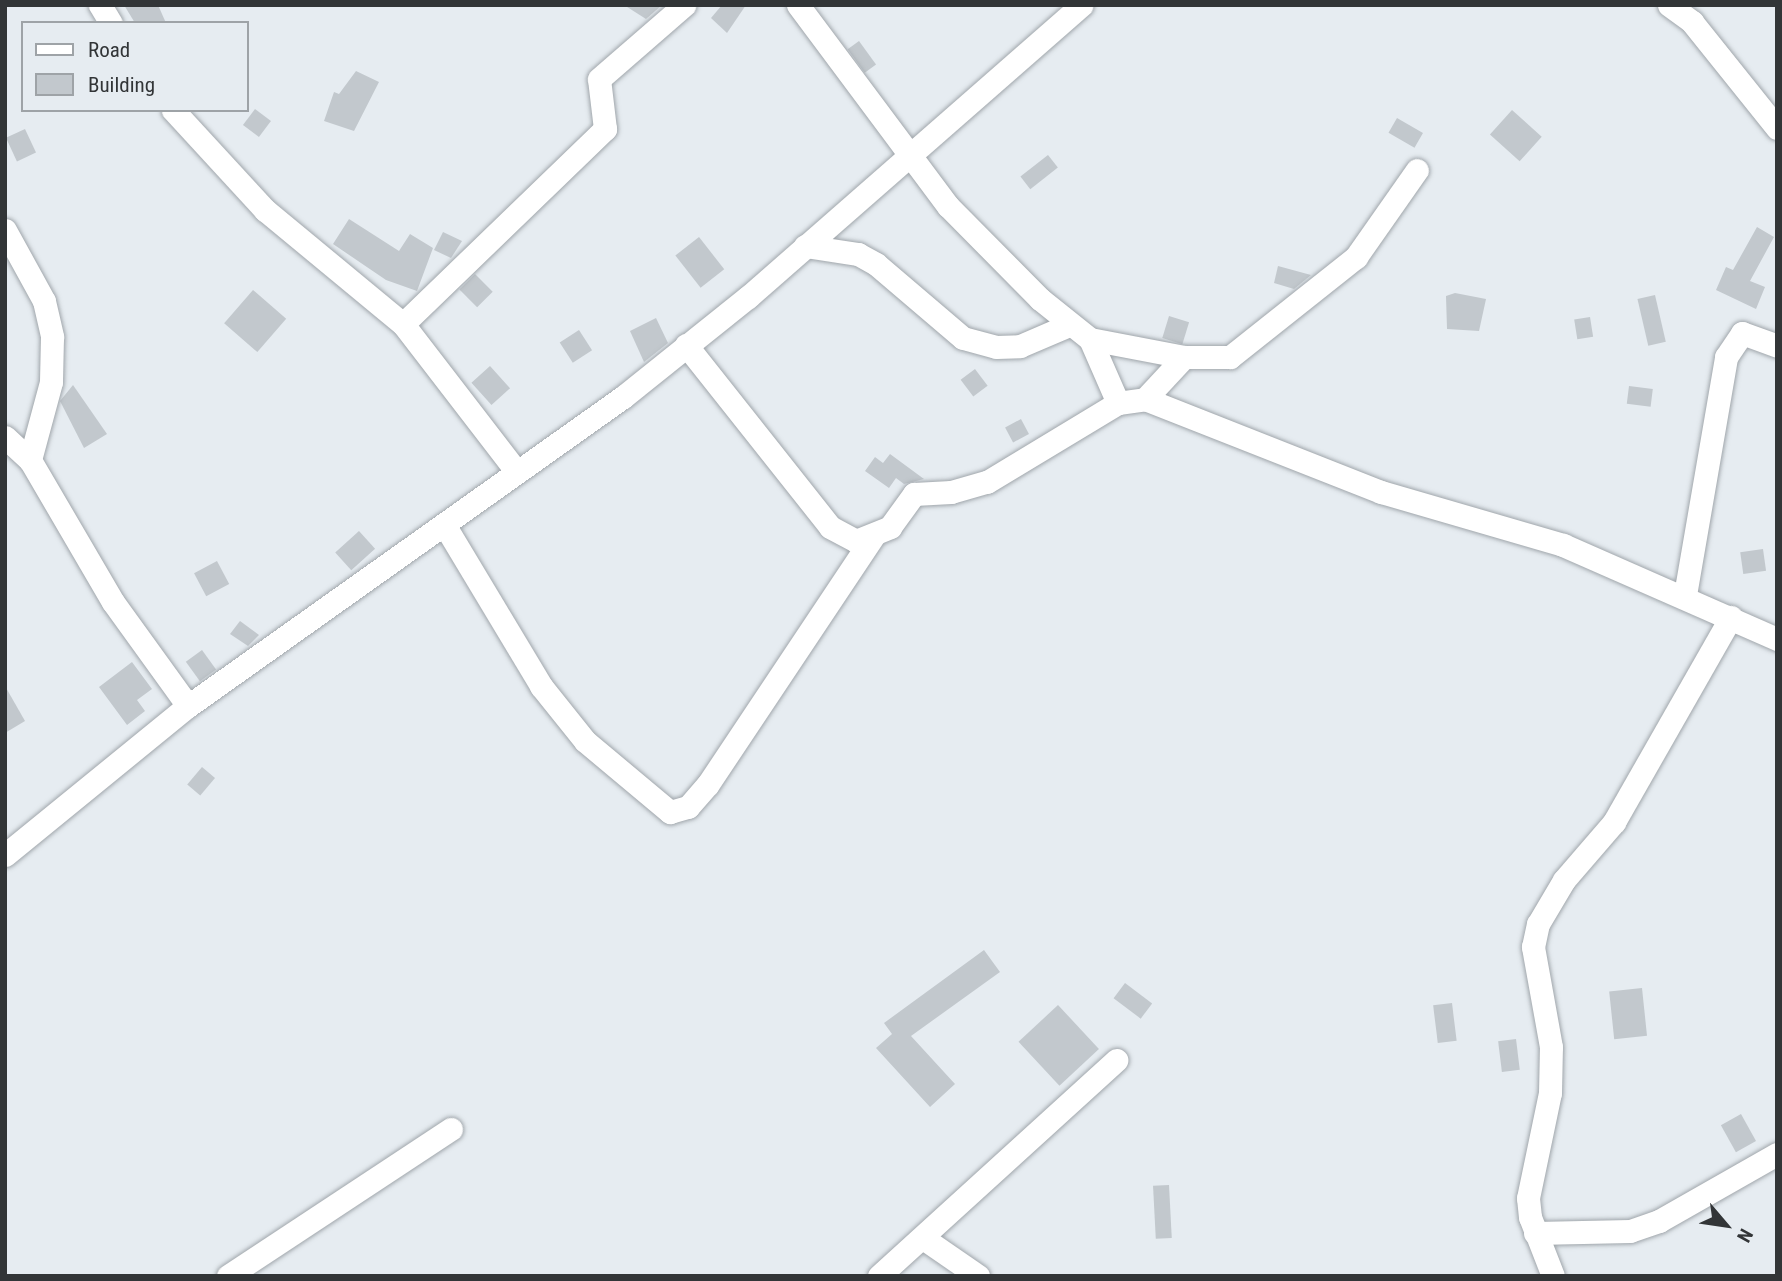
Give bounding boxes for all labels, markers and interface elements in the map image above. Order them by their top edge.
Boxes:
legend [21,21,248,112]
text: Road [88,38,130,62]
text: Building [88,73,155,97]
north arrow [1691,1190,1761,1260]
text: N [1732,1225,1758,1246]

